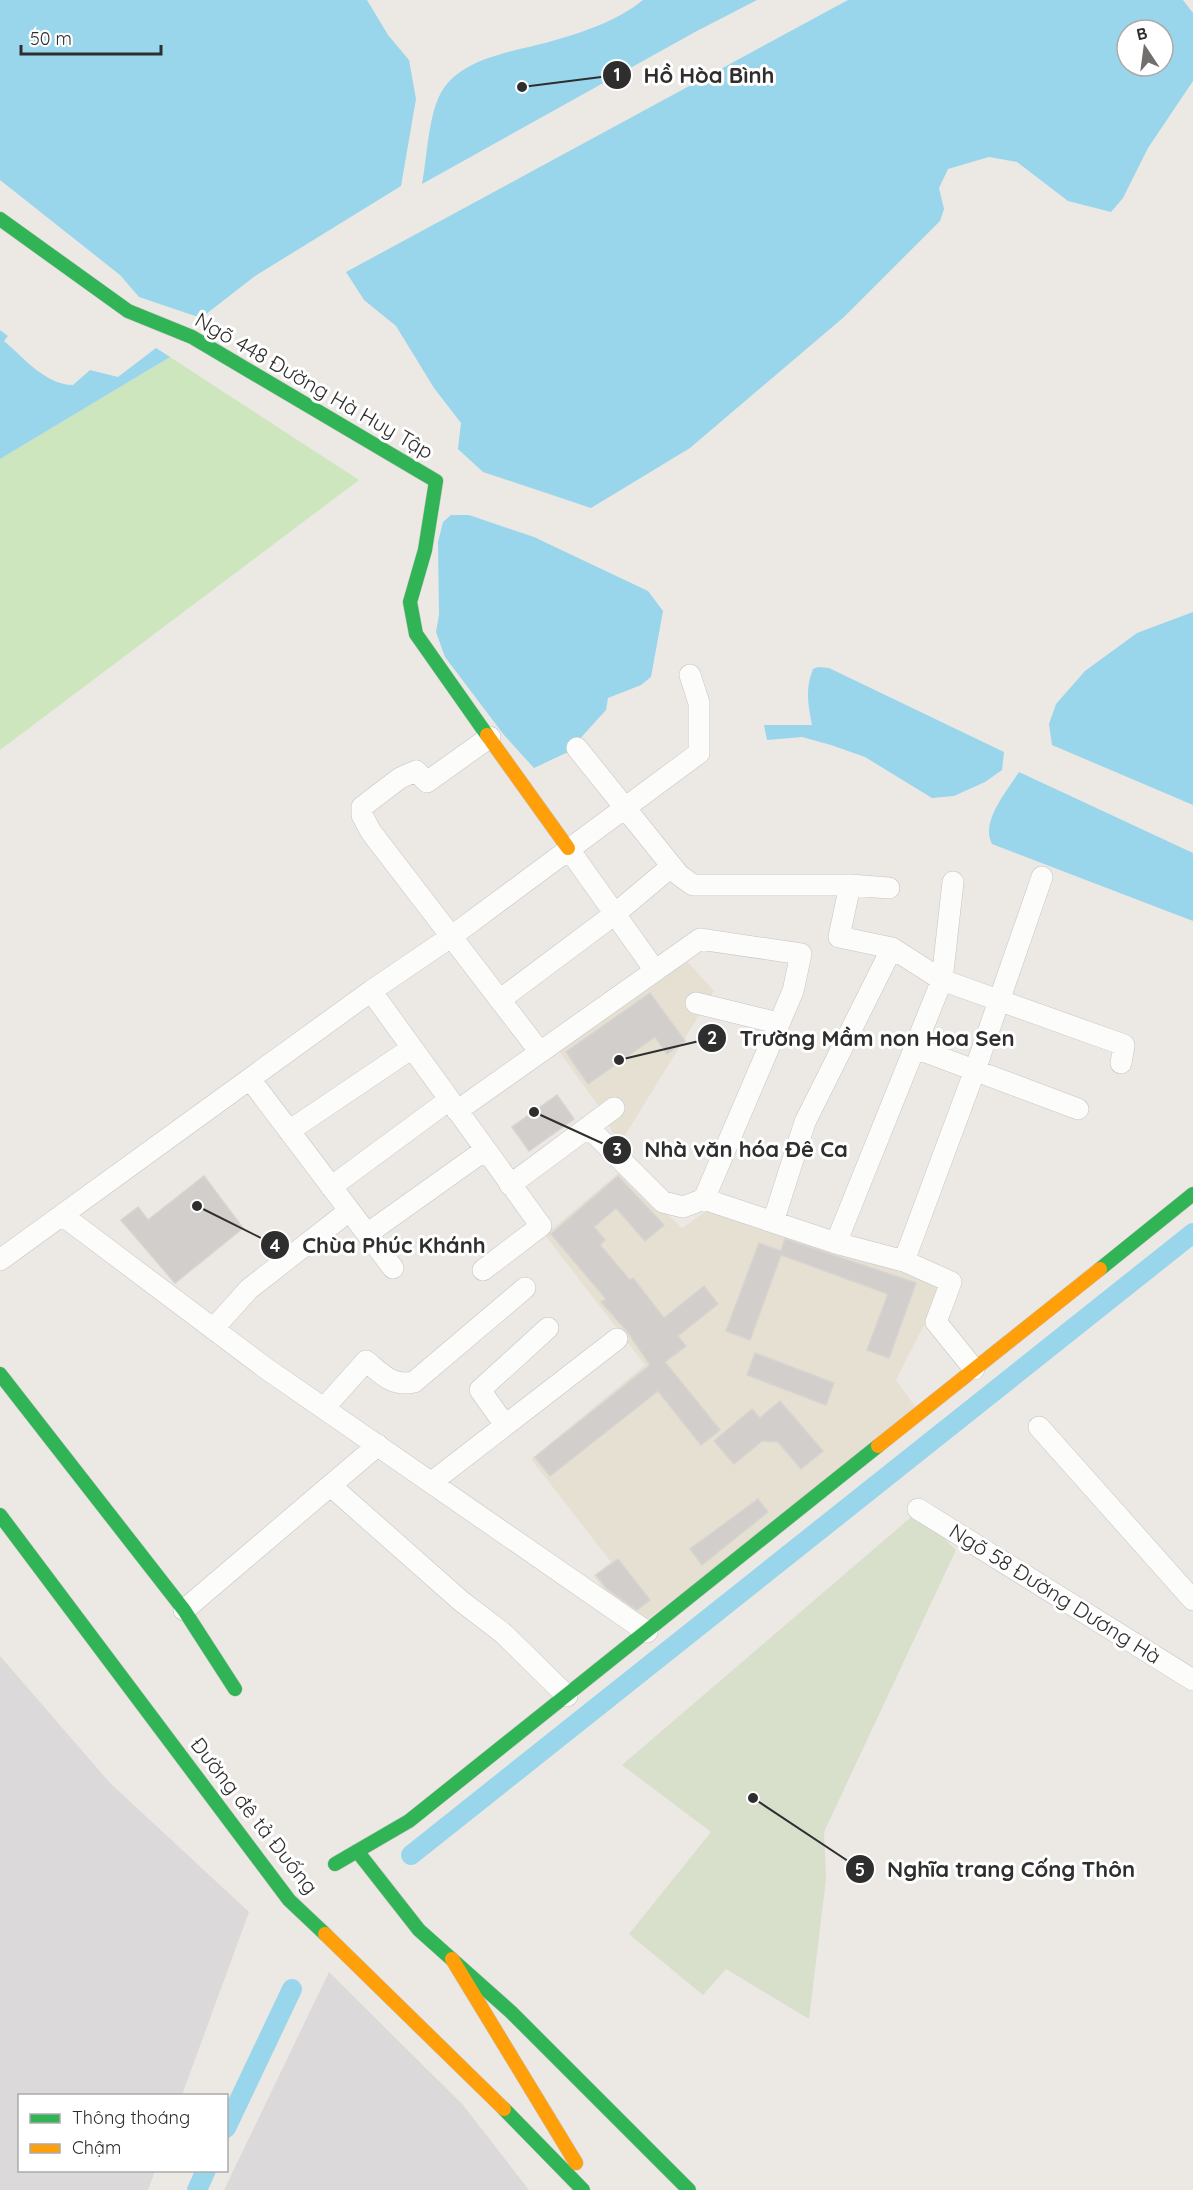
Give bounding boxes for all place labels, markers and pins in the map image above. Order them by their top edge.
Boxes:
callout: Hồ Hòa Bình [602,55,787,95]
callout: Trường Mầm non Hoa Sen [697,1018,1026,1058]
callout: Nhà văn hóa Đê Ca [602,1130,860,1170]
callout: Chùa Phúc Khánh [260,1225,497,1265]
callout: Nghĩa trang Cống Thôn [845,1849,1147,1889]

